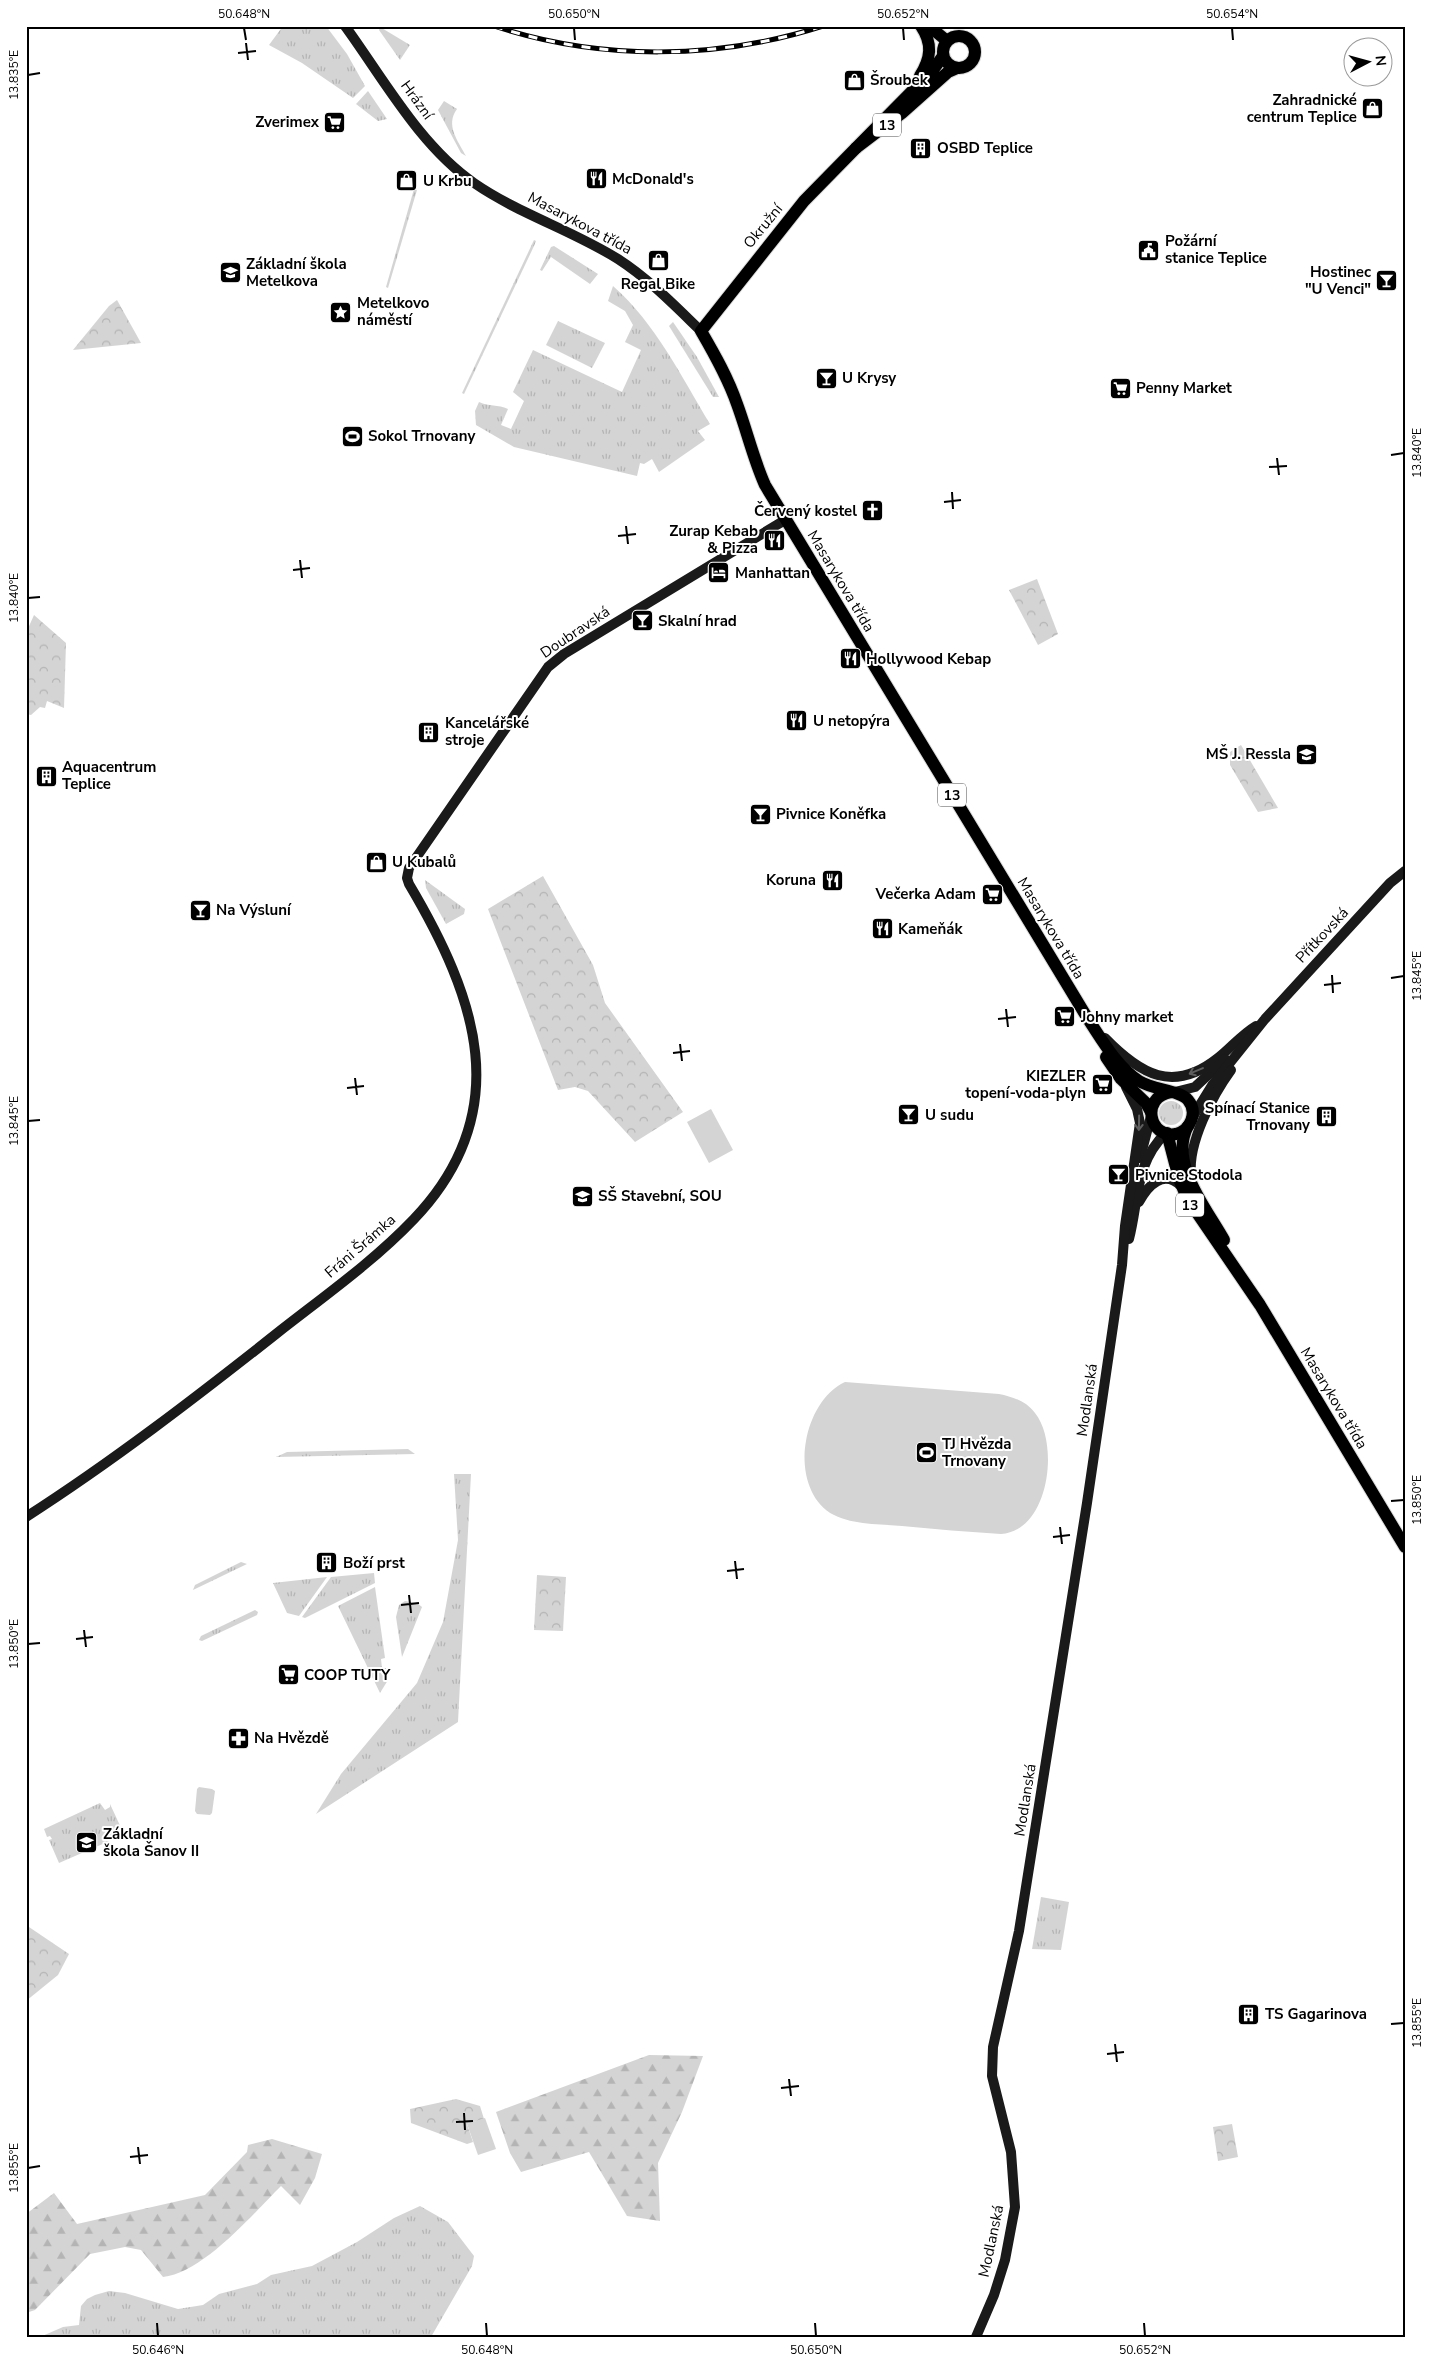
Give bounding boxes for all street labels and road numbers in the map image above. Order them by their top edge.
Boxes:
street label: Hrázní [396,76,439,125]
road number: 13 [873,114,901,136]
street label: Masarykova třída [524,187,636,259]
street label: Okružní [739,198,788,252]
street label: Masarykova třída [803,526,879,636]
street label: Doubravská [536,601,614,663]
road number: 13 [938,784,966,806]
street label: Masarykova třída [1013,873,1089,983]
street label: Přítkovská [1291,903,1353,967]
road number: 13 [1176,1194,1204,1216]
street label: Fráni Šrámka [320,1209,400,1282]
street label: Masarykova třída [1296,1343,1372,1453]
street label: Modlanská [1072,1362,1102,1438]
street label: Modlanská [1009,1762,1041,1838]
street label: Modlanská [974,2203,1008,2279]

